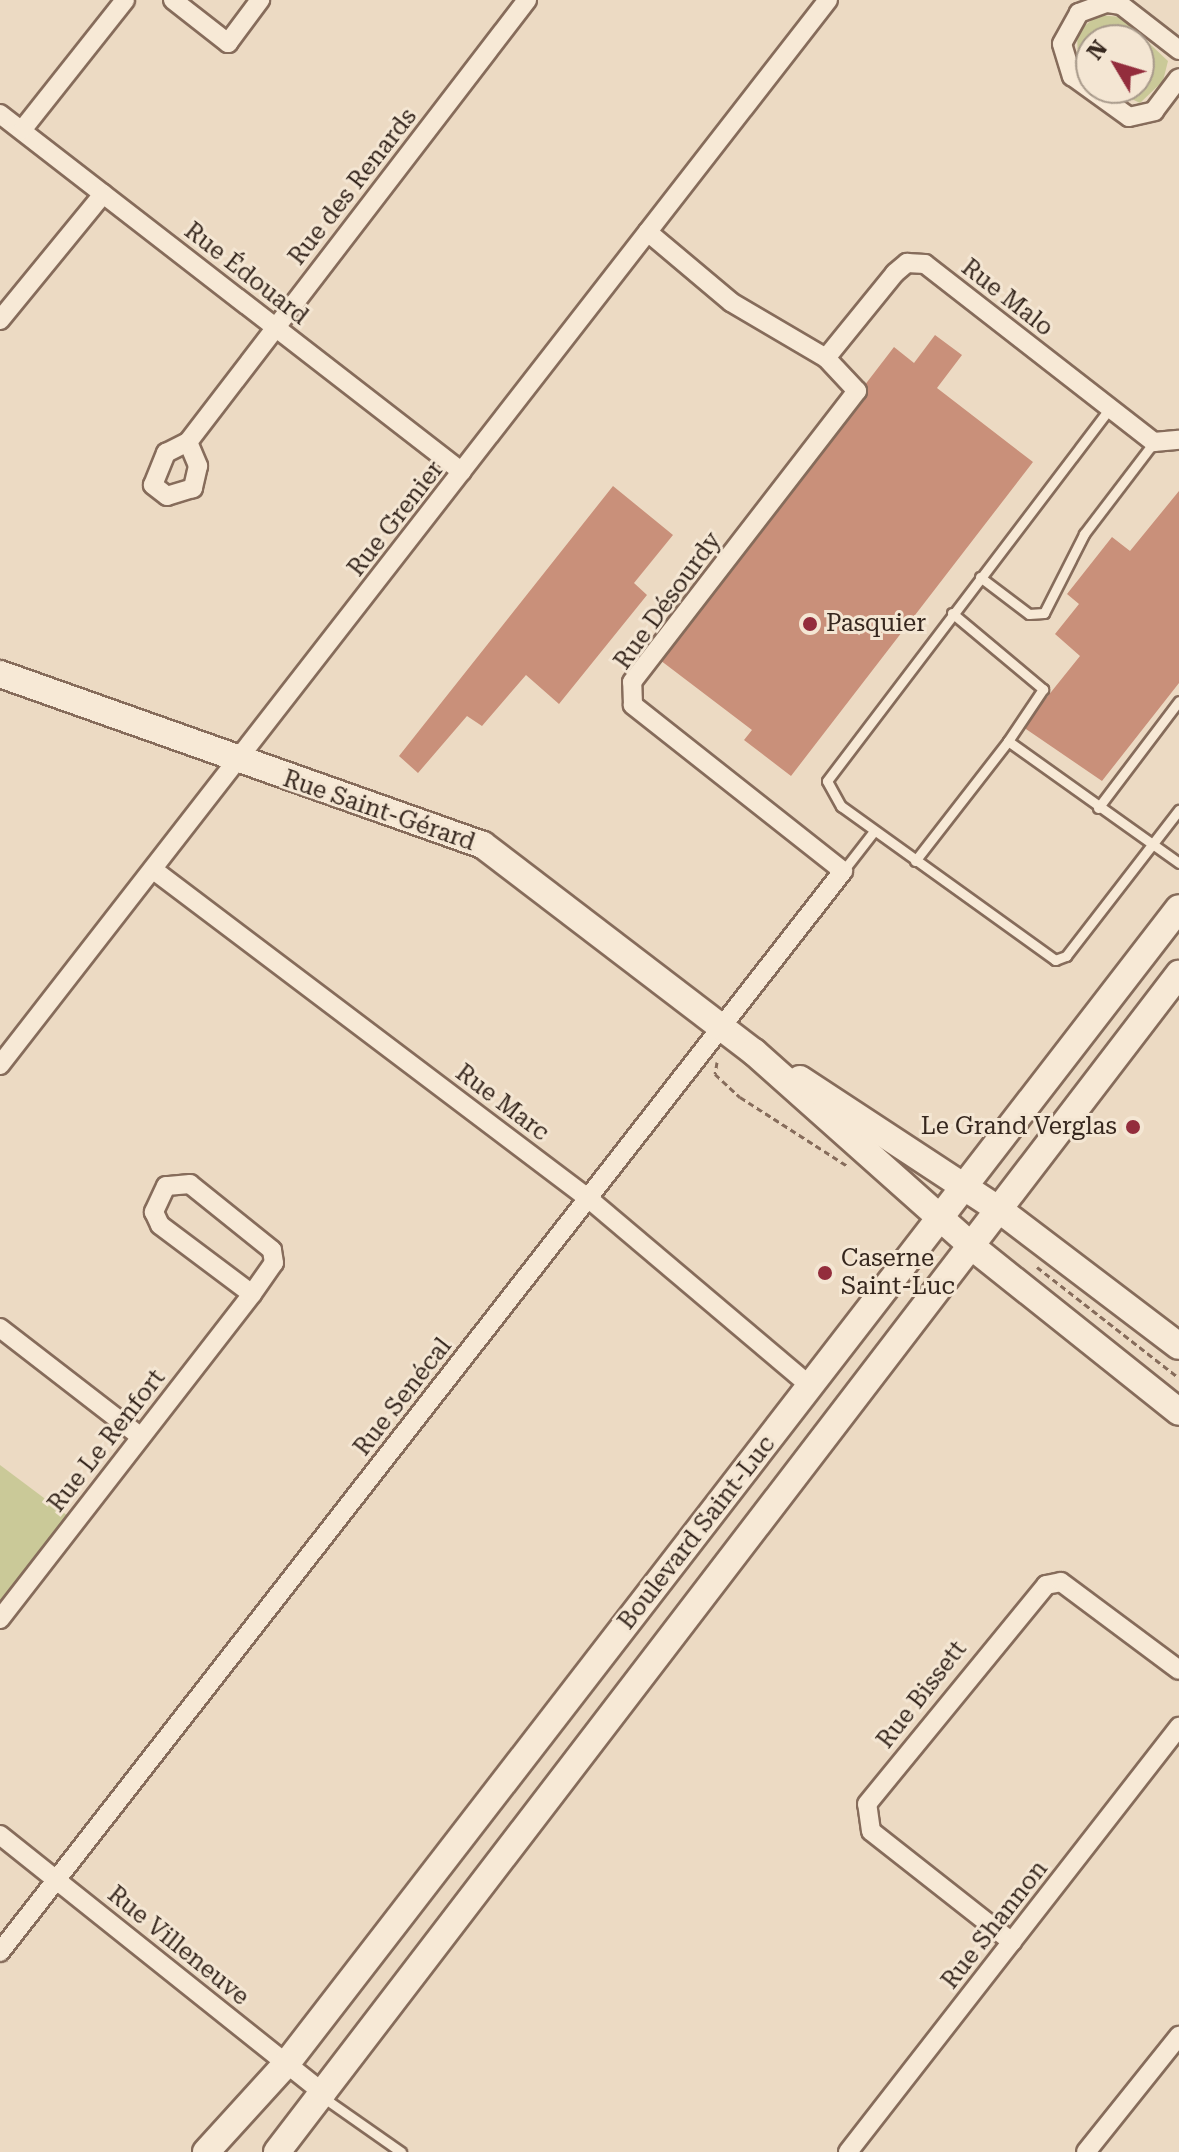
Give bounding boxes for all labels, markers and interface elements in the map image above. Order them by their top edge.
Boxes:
north arrow [1075,24,1155,104]
text: N [1082,36,1112,65]
street label: Rue des Renards [283,103,423,271]
street label: Rue Édouard [178,217,314,331]
street label: Rue Malo [955,253,1059,343]
street label: Rue Grenier [342,456,450,582]
street label: Rue Désourdy [609,527,727,675]
place label: Pasquier [826,610,926,638]
marker: Pasquier [801,615,819,633]
street label: Rue Saint-Gérard [279,765,479,857]
street label: Rue Marc [450,1059,554,1147]
place label: Le Grand Verglas [921,1113,1117,1141]
marker: Le Grand Verglas [1124,1118,1142,1136]
place label: Caserne Saint-Luc [841,1245,955,1301]
marker: Caserne Saint-Luc [816,1264,834,1282]
street label: Rue Senécal [348,1332,458,1462]
street label: Rue Le Renfort [42,1364,172,1518]
street label: Boulevard Saint-Luc [612,1430,782,1636]
street label: Rue Bissett [871,1636,973,1754]
street label: Rue Shannon [936,1855,1054,1995]
street label: Rue Villeneuve [102,1880,254,2012]

